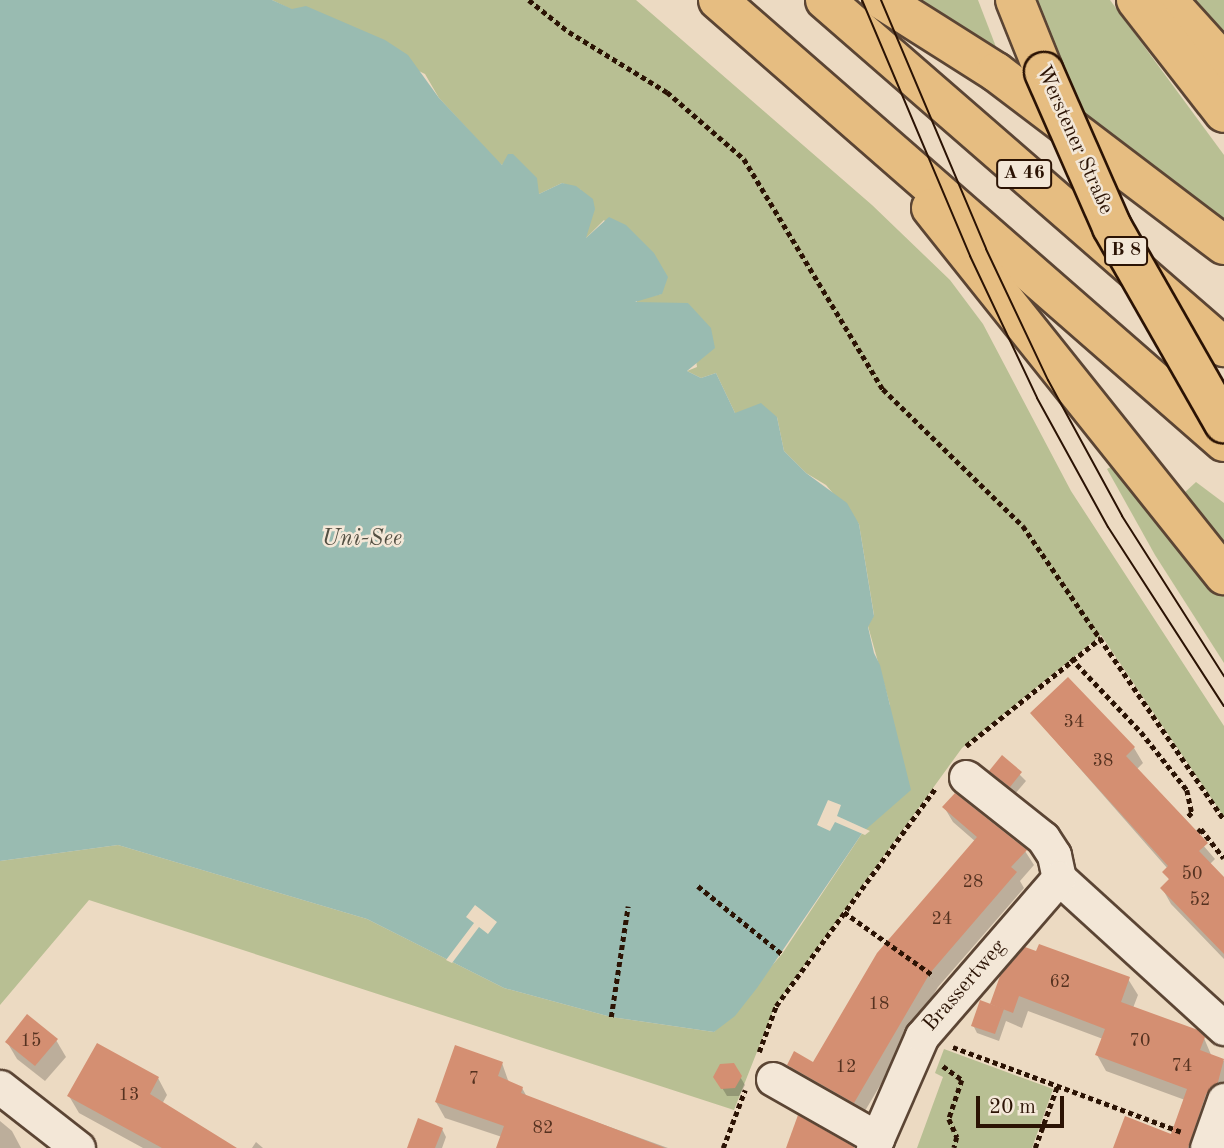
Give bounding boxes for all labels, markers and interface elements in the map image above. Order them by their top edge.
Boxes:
street label: Werstener Straße [1030,62,1118,218]
road number: A 46 [996,158,1052,190]
road number: B 8 [1103,235,1149,266]
water label: Uni-See [322,525,402,553]
house number: 34 [1064,711,1084,733]
house number: 38 [1093,750,1113,772]
house number: 50 [1182,863,1202,885]
house number: 28 [963,871,983,893]
house number: 52 [1190,889,1210,911]
house number: 24 [932,908,952,930]
street label: Brassertweg [918,935,1012,1037]
house number: 62 [1050,971,1070,993]
house number: 18 [869,993,889,1015]
house number: 15 [21,1030,41,1052]
house number: 70 [1130,1030,1150,1052]
house number: 74 [1172,1055,1192,1077]
house number: 12 [836,1056,856,1078]
house number: 7 [469,1068,479,1090]
scale bar [979,1082,1066,1126]
house number: 13 [119,1084,139,1106]
text: 20 m [989,1097,1036,1118]
house number: 82 [533,1117,553,1139]

